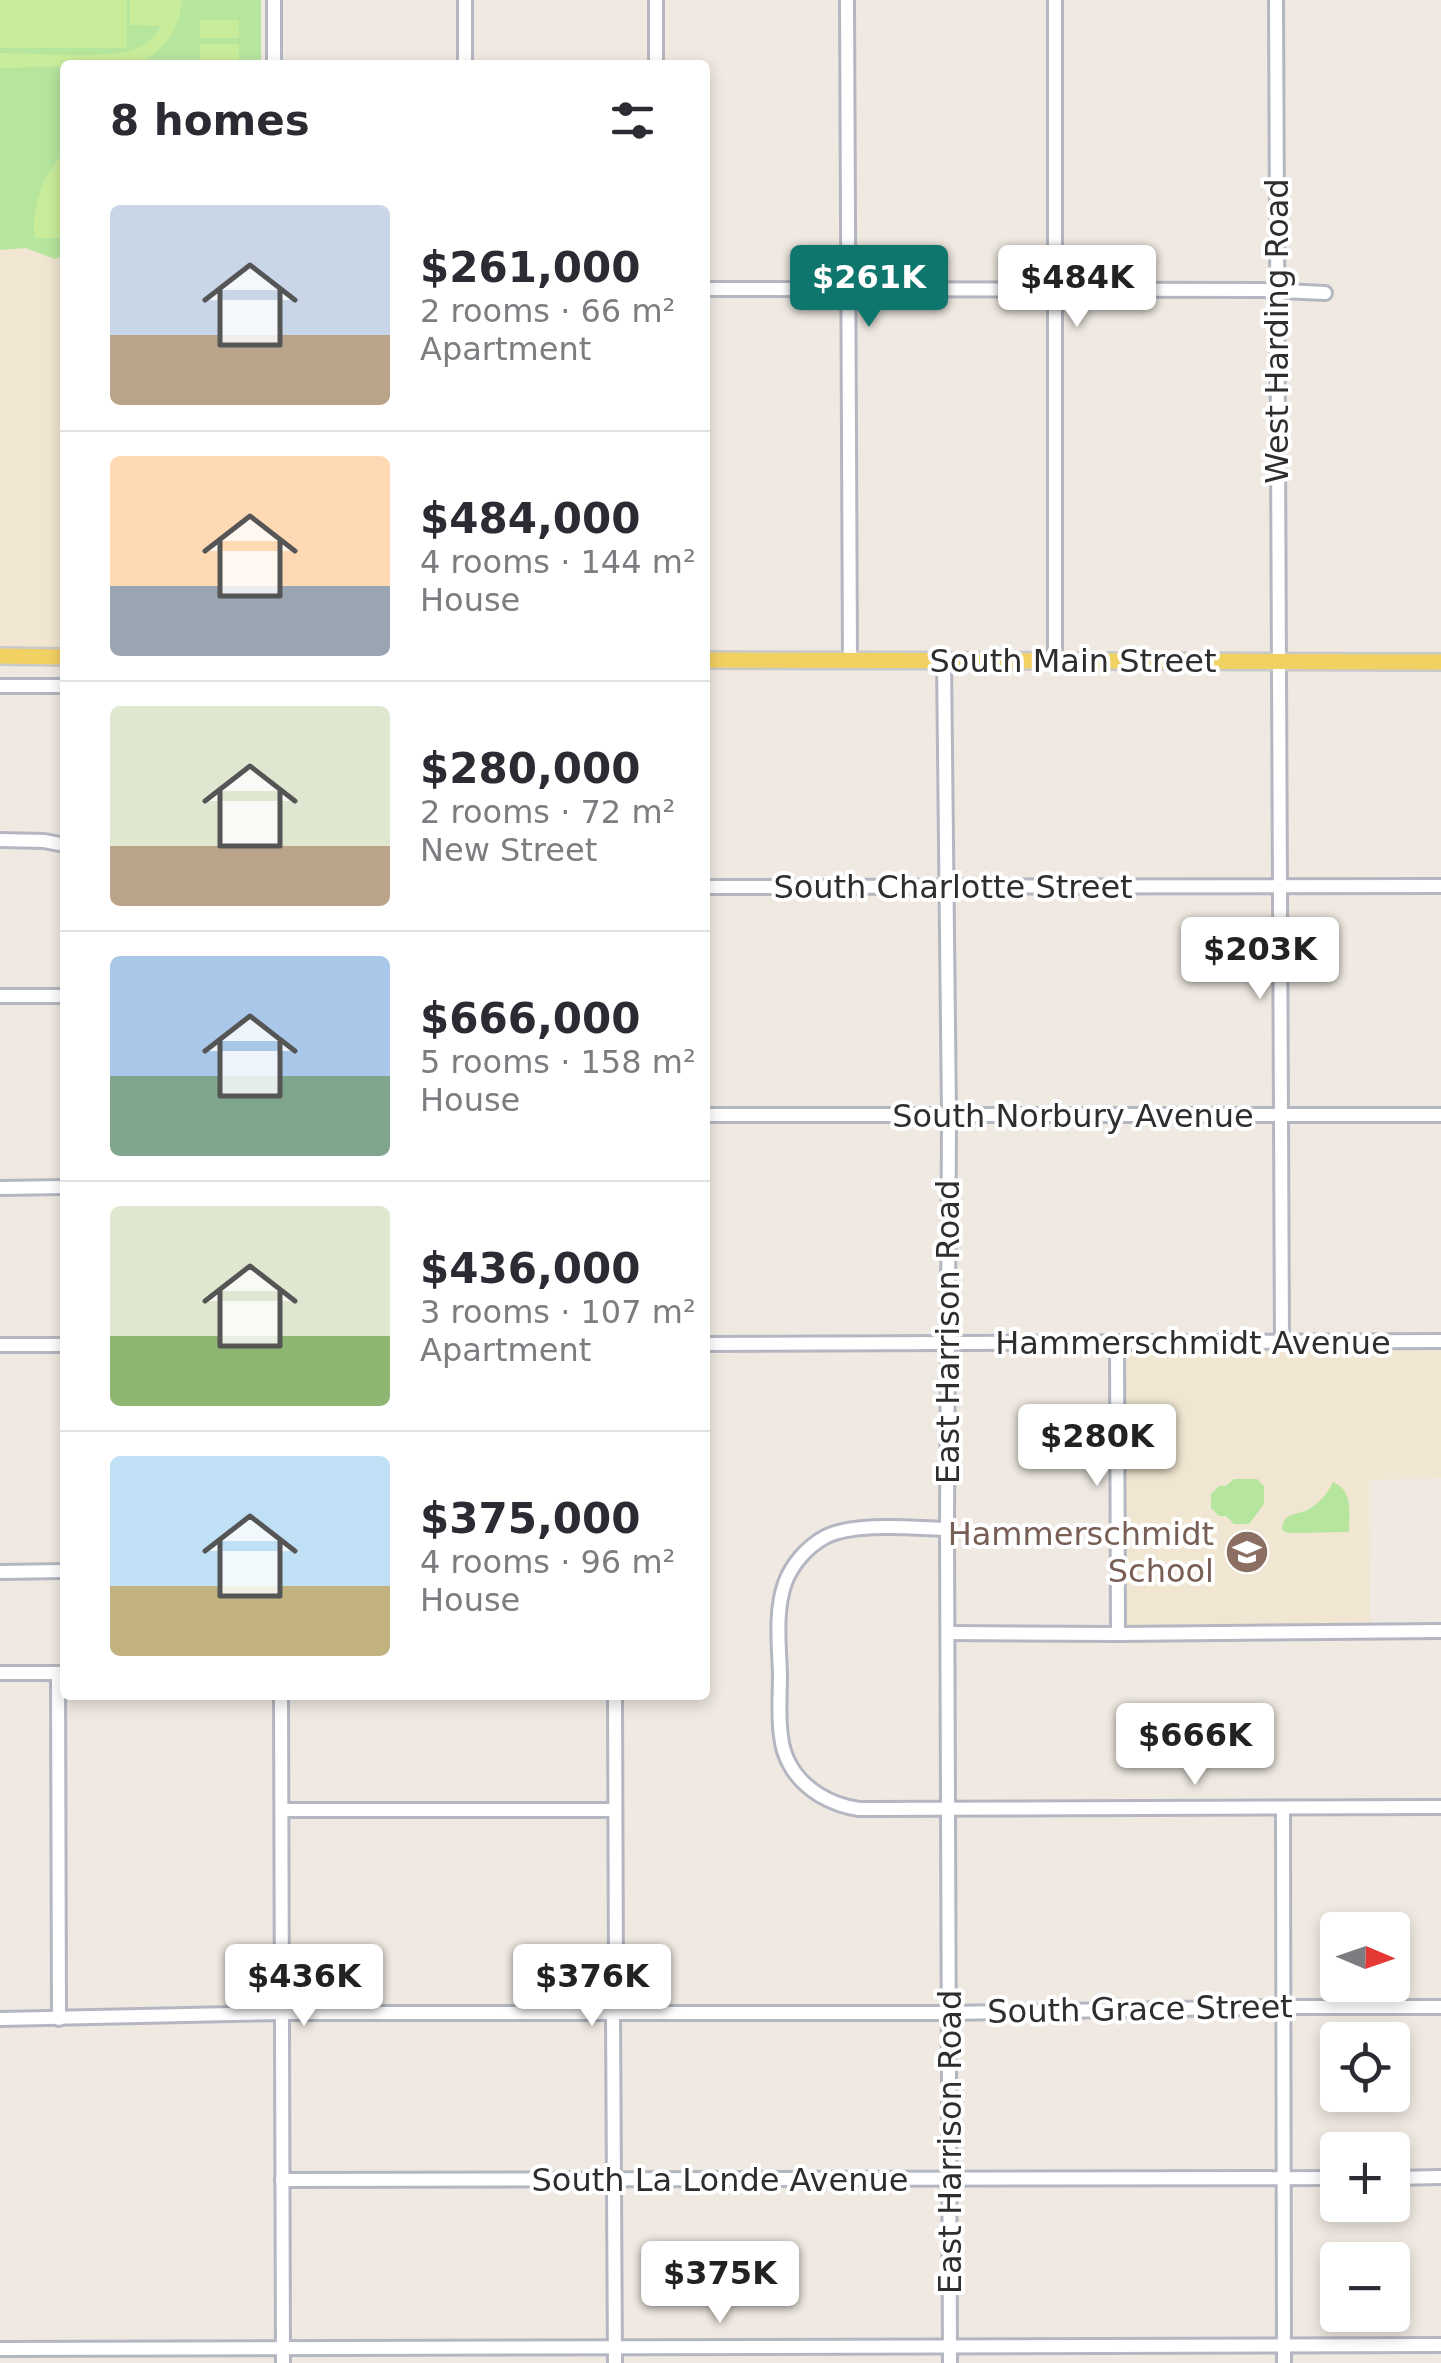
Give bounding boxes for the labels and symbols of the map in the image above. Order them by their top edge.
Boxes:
street label: West Harding Road [1258,178,1296,484]
pin: $261K [799,245,939,330]
pin: $484K [1007,245,1147,330]
street label: South Main Street [930,642,1216,680]
street label: South Charlotte Street [773,868,1133,906]
pin: $203K [1190,917,1330,1002]
street label: South Norbury Avenue [892,1097,1254,1135]
street label: East Harrison Road [929,1180,967,1484]
street label: Hammerschmidt Avenue [995,1324,1391,1362]
pin: $280K [1027,1404,1167,1489]
place label: Hammerschmidt School [948,1515,1214,1590]
school or university icon: Hammerschmidt School [1224,1529,1270,1575]
pin: $666K [1125,1703,1265,1788]
north arrow [1320,1912,1410,2002]
pin: $436K [234,1944,374,2029]
pin: $376K [522,1944,662,2029]
street label: South Grace Street [987,1987,1293,2031]
street label: East Harrison Road [931,1990,969,2294]
street label: South La Londe Avenue [532,2161,908,2199]
pin: $375K [650,2241,790,2326]

